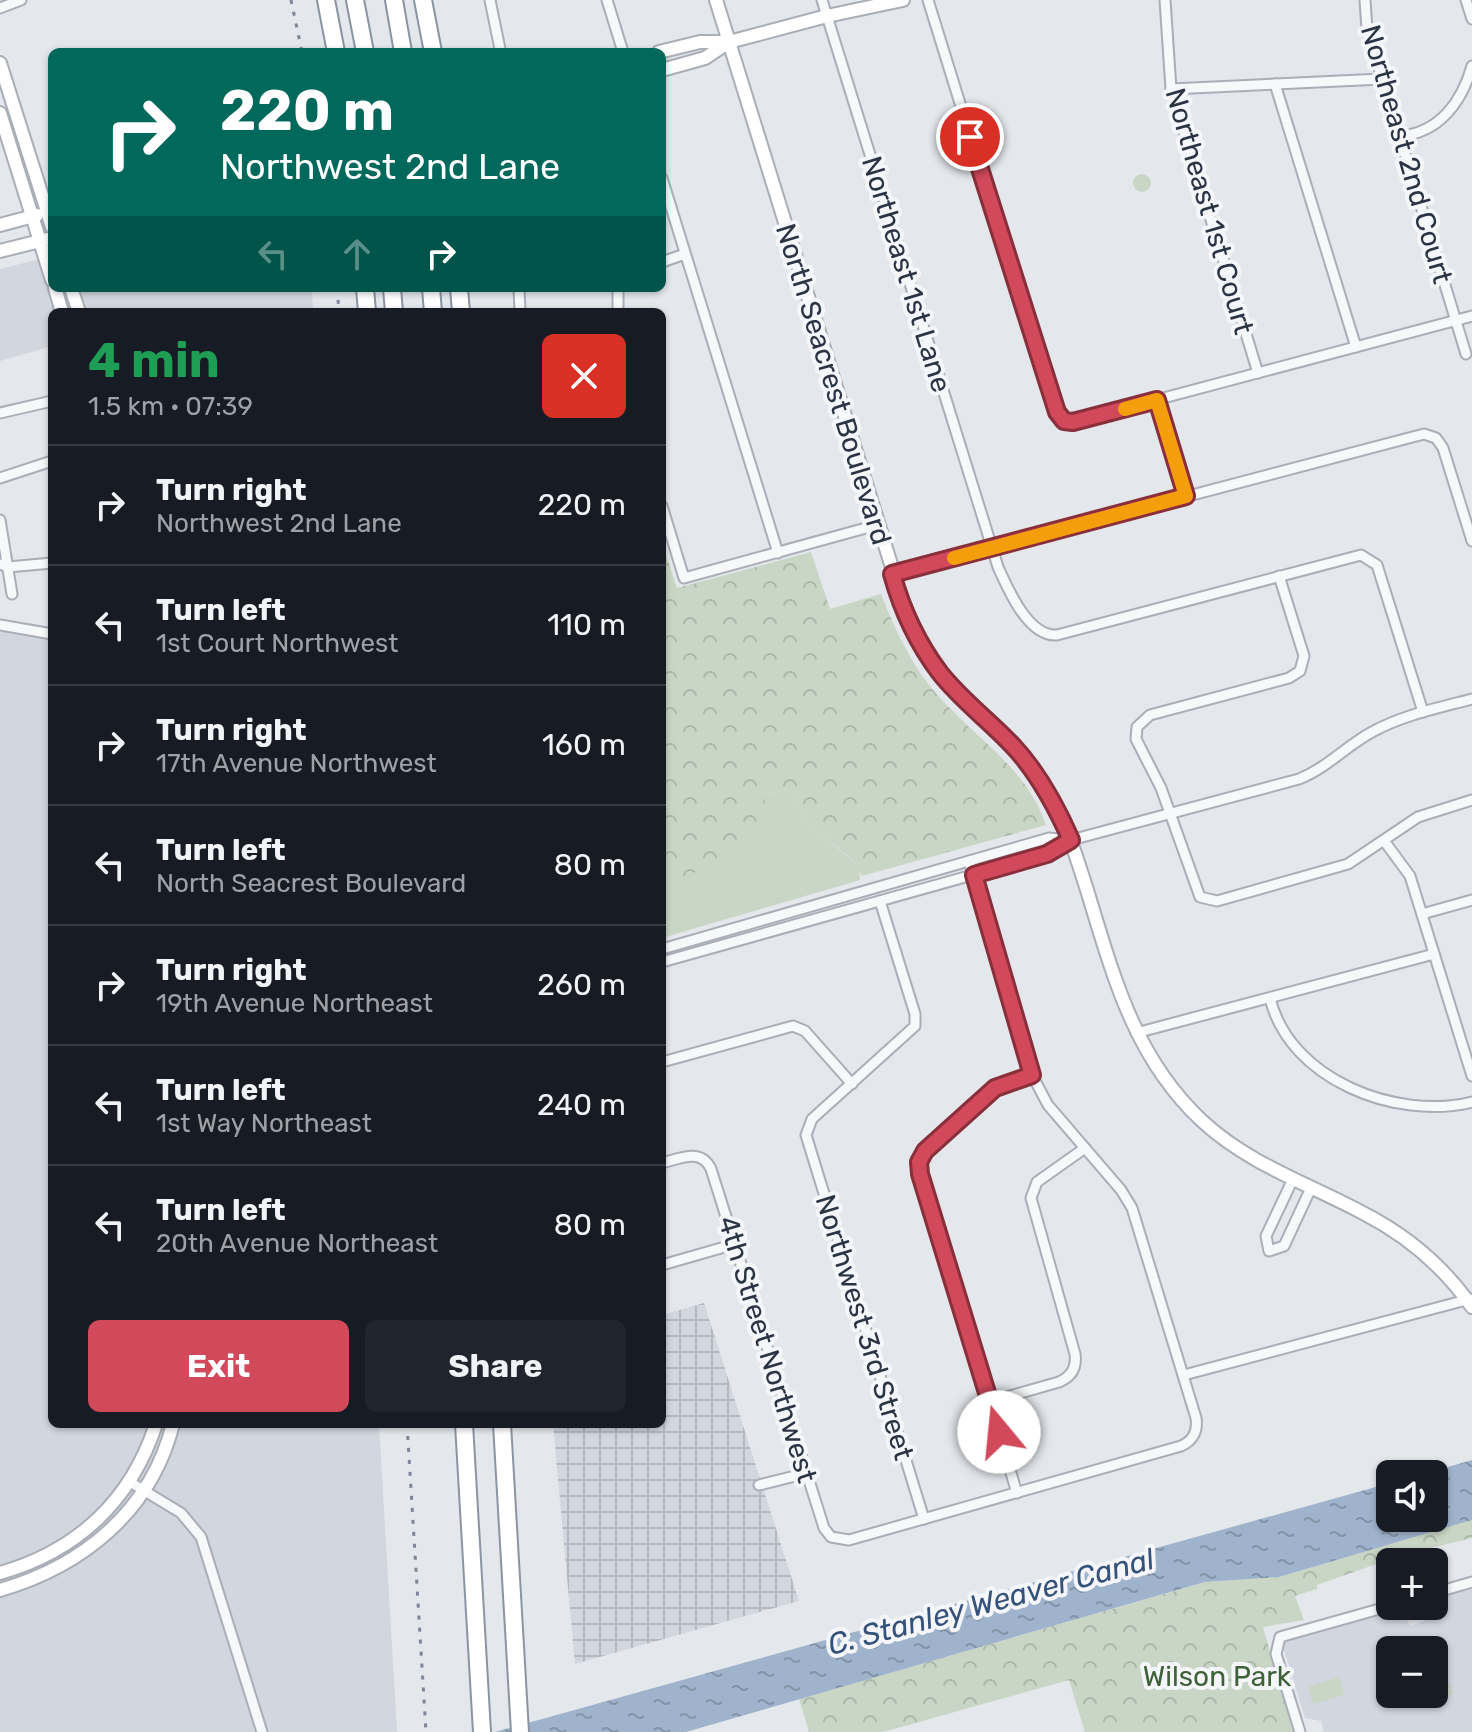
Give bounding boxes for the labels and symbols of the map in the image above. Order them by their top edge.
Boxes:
street label: Northeast 2nd Court [1354,21,1459,287]
street label: Northeast 1st Court [1159,84,1260,338]
pin [936,103,1004,171]
street label: Northeast 1st Lane [855,152,958,396]
street label: North Seacrest Boulevard [769,220,898,549]
street label: Northwest 3rd Street [808,1191,921,1464]
street label: 4th Street Northwest [711,1212,824,1486]
position arrow [957,1390,1041,1474]
water label: C. Stanley Weaver Canal [824,1541,1159,1663]
park label: Wilson Park [1143,1660,1292,1693]

